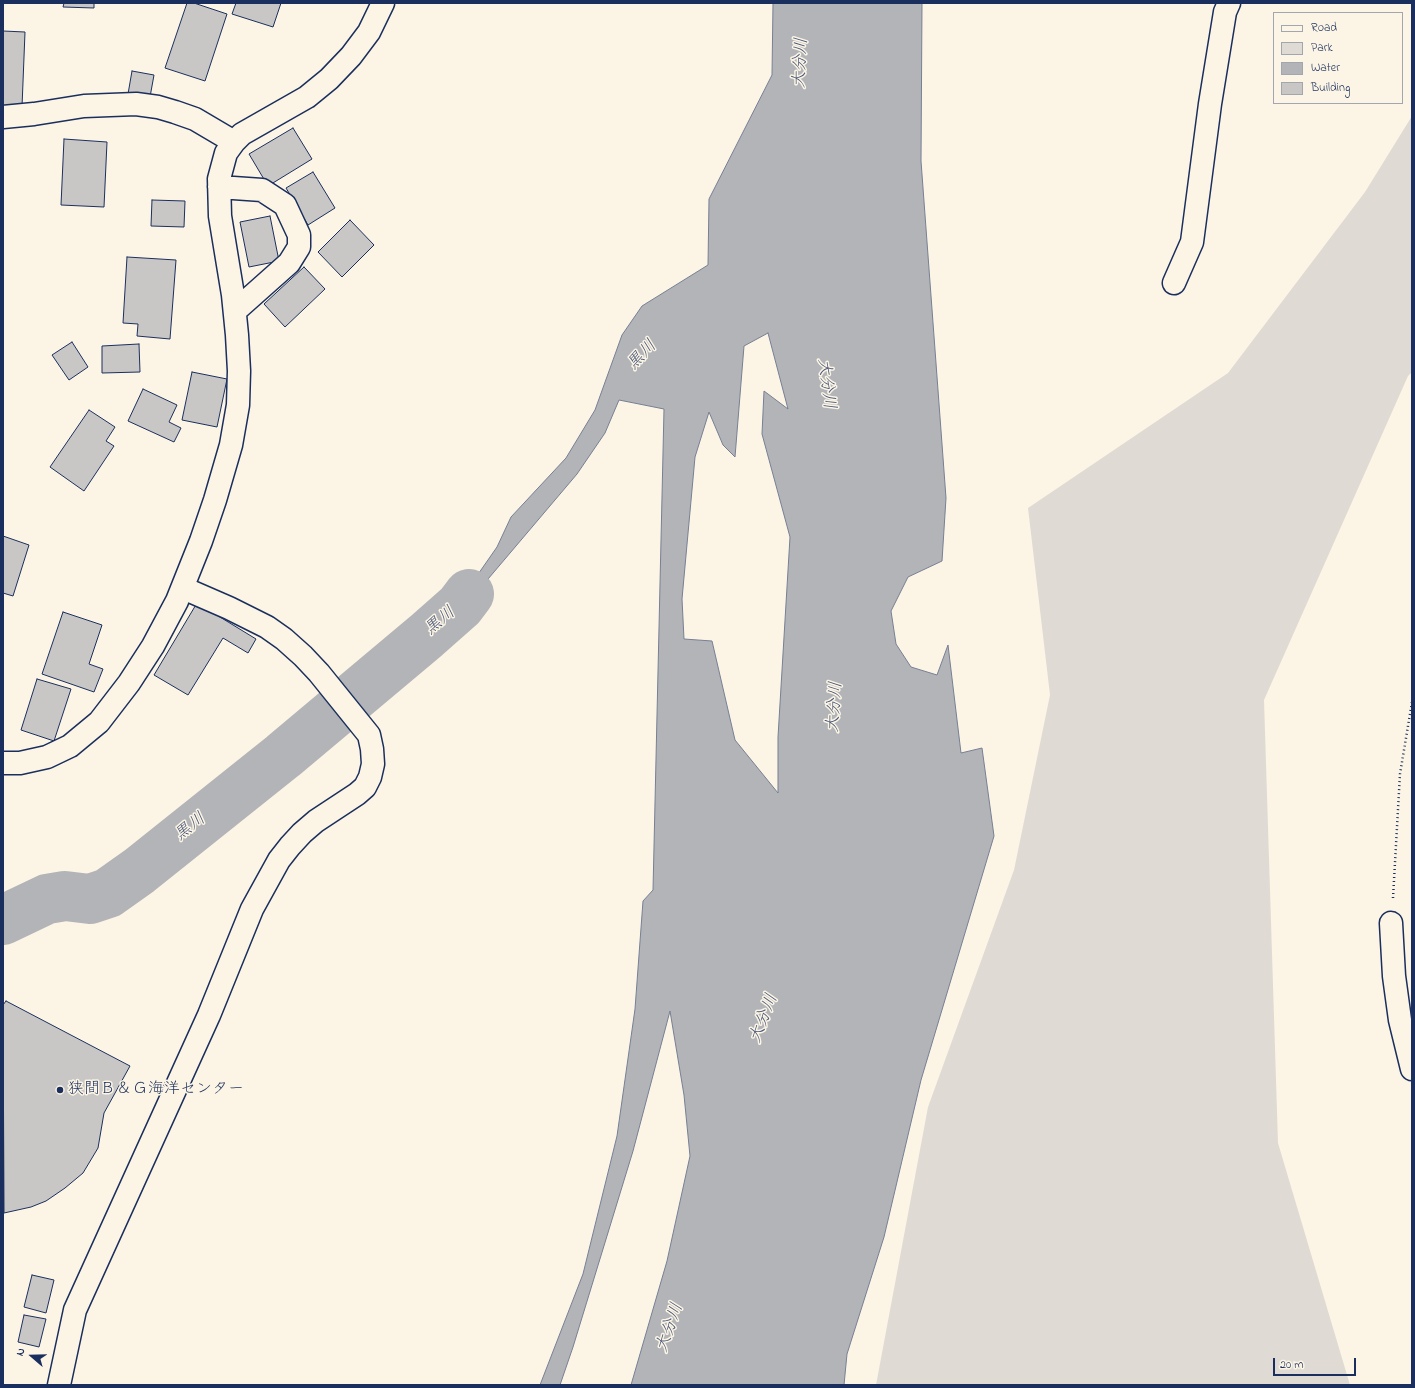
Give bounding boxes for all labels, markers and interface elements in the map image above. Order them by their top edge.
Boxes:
legend [1273,12,1403,104]
text: Road [1311,19,1337,37]
water label: 大分川 [790,37,814,89]
text: Park [1311,39,1333,57]
text: Water [1311,59,1340,77]
text: Building [1311,79,1350,97]
water label: 黒川 [624,337,662,375]
water label: 大分川 [812,357,838,411]
water label: 黒川 [421,603,461,641]
water label: 大分川 [824,681,848,733]
water label: 黒川 [171,809,211,847]
water label: 大分川 [746,992,784,1046]
place label: 狭間Ｂ＆Ｇ海洋センター [68,1080,244,1100]
marker: 狭間Ｂ＆Ｇ海洋センター [55,1085,65,1095]
water label: 大分川 [653,1301,689,1355]
north arrow [12,1336,52,1376]
text: N [12,1346,30,1358]
scale bar [1275,1350,1358,1376]
text: 20 m [1280,1356,1303,1374]

